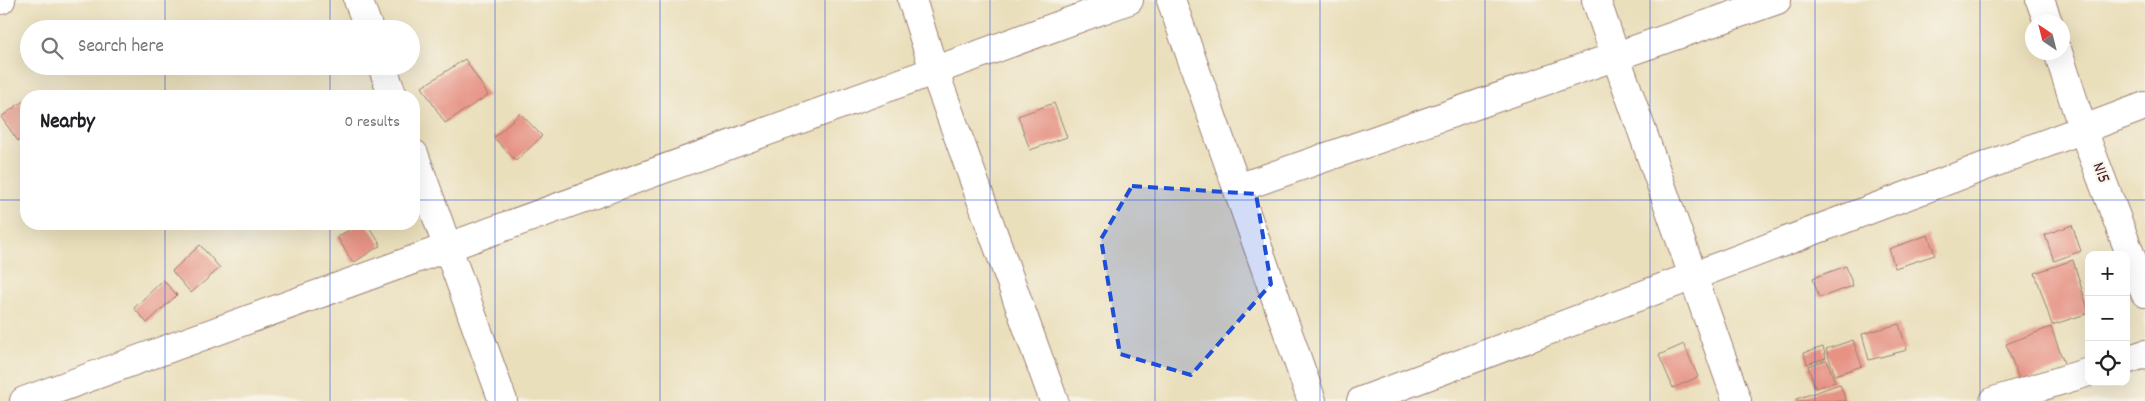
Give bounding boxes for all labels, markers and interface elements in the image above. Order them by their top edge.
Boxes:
north arrow [2025,15,2070,60]
search box [20,20,420,75]
icon: search [38,34,66,62]
text: Search here [78,34,164,61]
text: Nearby [40,108,95,138]
text: 0 results [345,111,400,134]
street label: N15 [2085,159,2115,187]
map controls [2085,251,2130,386]
button: + [2085,251,2130,296]
button: − [2085,296,2130,341]
button: locate [2085,341,2130,386]

